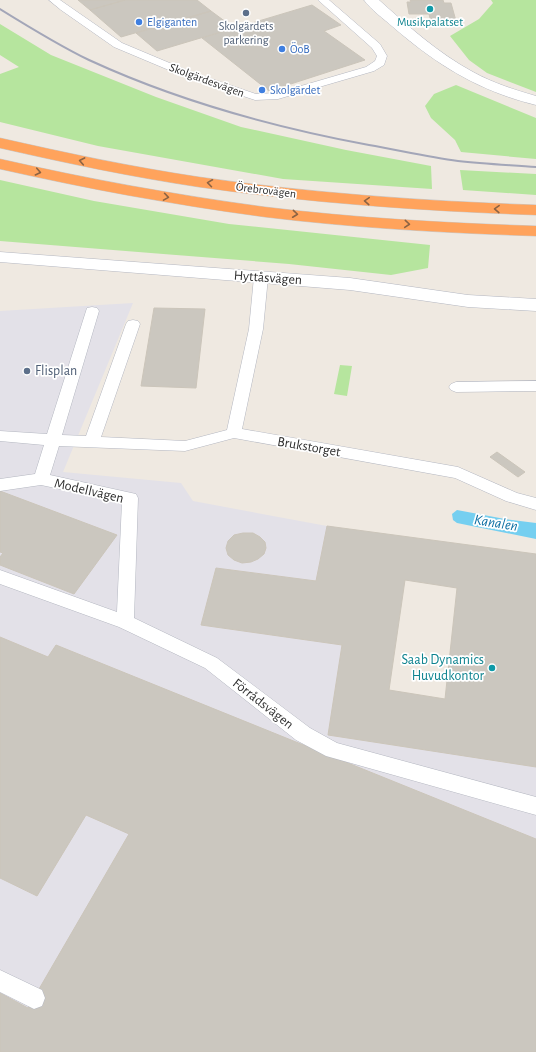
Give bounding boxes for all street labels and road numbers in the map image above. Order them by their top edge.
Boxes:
street label: Skolgärdesvägen [168,61,246,99]
street label: Örebrovägen [235,179,297,200]
street label: Hyttåsvägen [233,269,303,287]
street label: Brukstorget [276,435,342,460]
street label: Modellvägen [53,476,125,506]
street label: Förrådsvägen [230,676,296,732]

